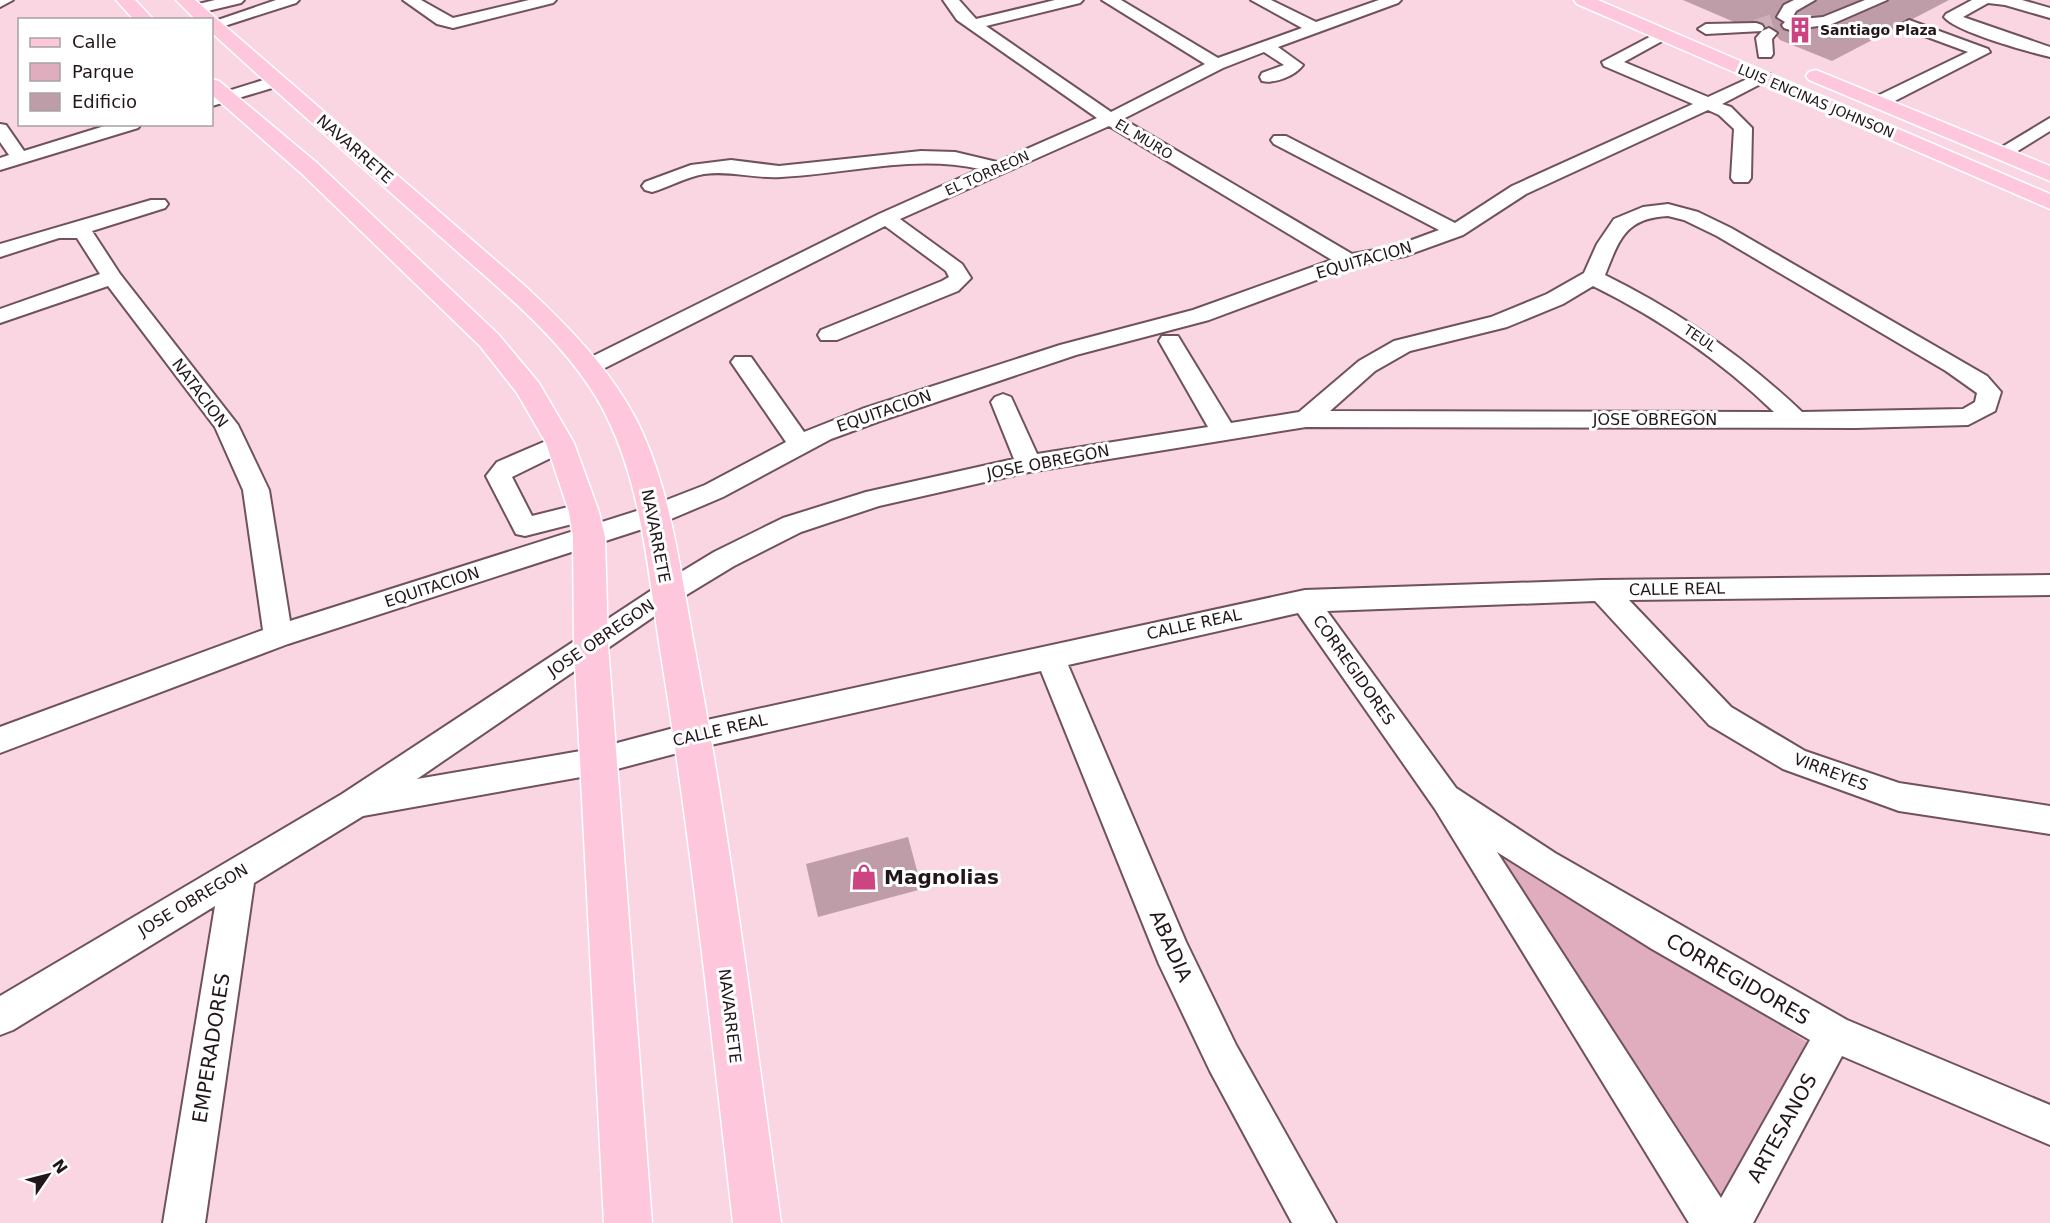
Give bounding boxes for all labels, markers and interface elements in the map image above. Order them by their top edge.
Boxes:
building icon: Santiago Plaza [1785,15,1815,45]
legend [18,18,213,126]
place label: Santiago Plaza [1820,22,1937,38]
text: Calle [72,31,117,52]
text: Parque [72,61,134,82]
street label: LUIS ENCINAS JOHNSON [1736,61,1896,141]
text: Edificio [72,91,137,112]
street label: NAVARRETE [313,111,397,187]
street label: EL MURO [1112,116,1176,162]
street label: EL TORREON [942,147,1032,199]
street label: EQUITACION [1314,237,1414,283]
street label: TEUL [1680,321,1719,355]
street label: NATACION [168,355,232,431]
street label: EQUITACION [834,386,934,436]
street label: JOSE OBREGON [1592,410,1717,429]
street label: JOSE OBREGON [984,441,1111,483]
street label: NAVARRETE [638,488,674,584]
street label: EQUITACION [382,563,482,611]
street label: CALLE REAL [1629,579,1725,599]
street label: JOSE OBREGON [543,595,658,681]
street label: CALLE REAL [1145,605,1243,643]
street label: CORREGIDORES [1309,611,1399,729]
street label: CALLE REAL [671,710,769,750]
street label: VIRREYES [1791,749,1871,795]
street label: JOSE OBREGON [134,860,251,941]
shop icon: Magnolias [849,862,879,892]
place label: Magnolias [884,865,999,889]
street label: ABADIA [1145,906,1198,986]
street label: CORREGIDORES [1662,928,1814,1030]
street label: NAVARRETE [715,968,745,1064]
street label: EMPERADORES [187,971,235,1125]
street label: ARTESANOS [1742,1069,1822,1187]
north arrow [18,1145,78,1205]
text: N [48,1156,71,1178]

